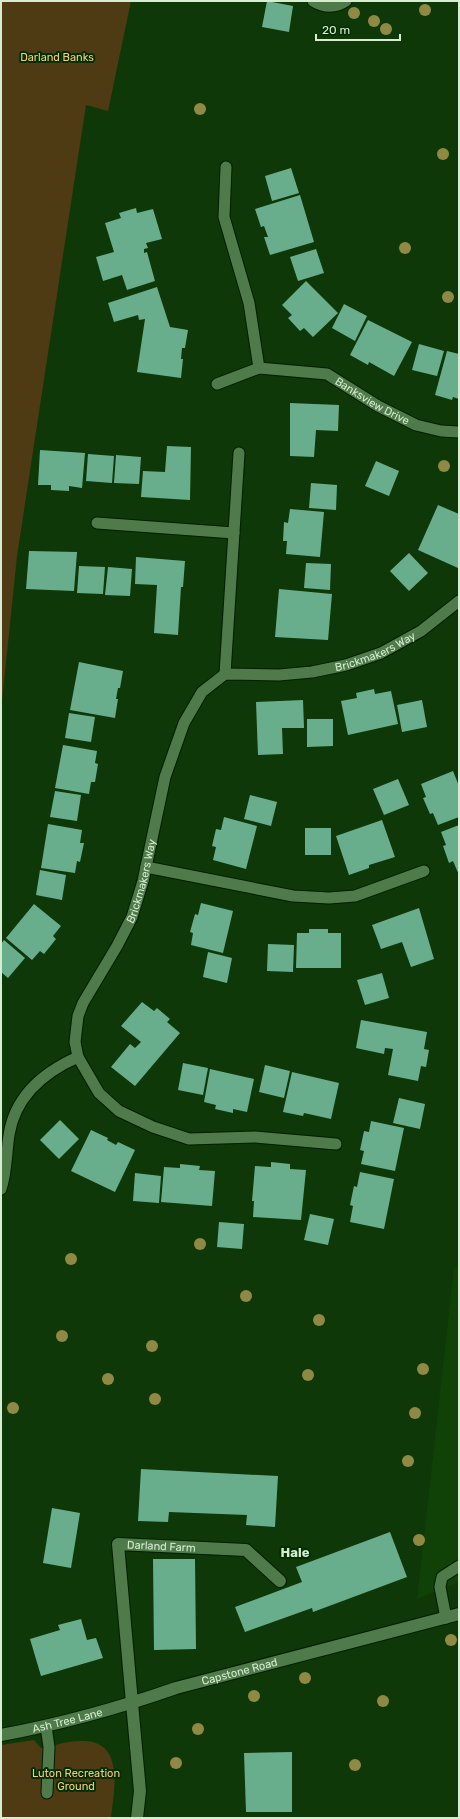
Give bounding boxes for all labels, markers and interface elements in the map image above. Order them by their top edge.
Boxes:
scale bar [316,16,400,42]
text: 20 m [322,23,350,37]
park label: Darland Banks [20,51,94,64]
street label: Banksview Drive [333,375,411,428]
street label: Brickmakers Way [334,629,418,674]
street label: Brickmakers Way [124,838,159,926]
street label: Darland Farm [127,1538,196,1555]
district label: Hale [281,1545,310,1560]
street label: Capstone Road [200,1656,279,1688]
street label: Ash Tree Lane [31,1706,104,1736]
park label: Luton Recreation Ground [32,1767,120,1793]

